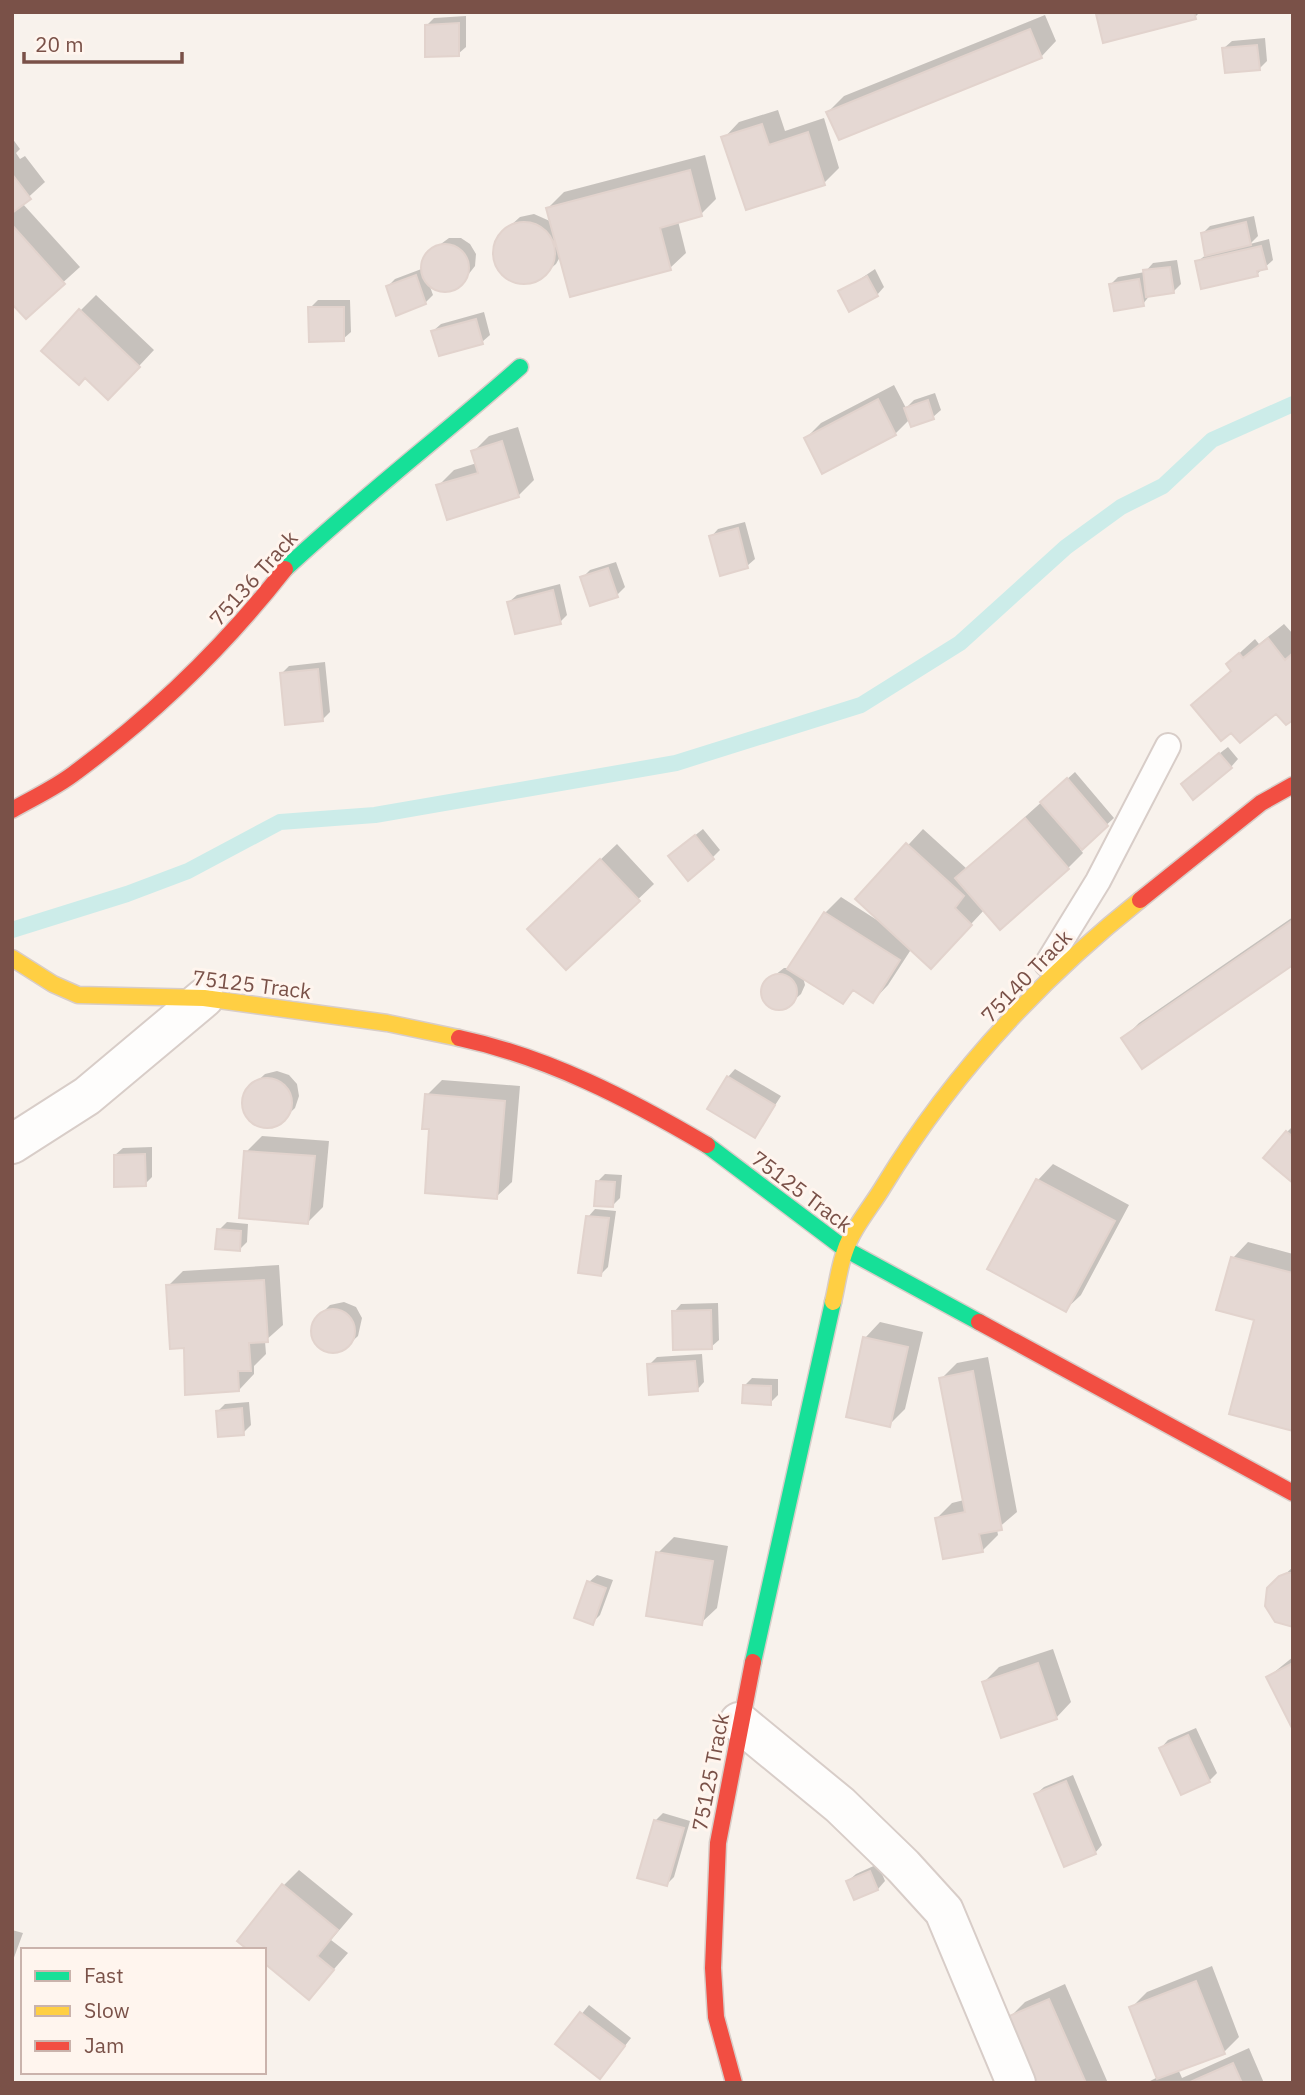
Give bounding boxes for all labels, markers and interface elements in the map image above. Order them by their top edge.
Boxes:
scale bar [24,21,182,65]
text: 20 m [35,30,84,58]
street label: 75136 Track [203,524,303,632]
street label: 75140 Track [974,923,1078,1029]
street label: 75125 Track [191,963,313,1005]
street label: 75125 Track [746,1144,858,1238]
street label: 75125 Track [685,1711,735,1833]
legend [21,1948,266,2074]
text: Fast [84,1961,124,1989]
text: Slow [84,1996,130,2024]
text: Jam [84,2031,124,2059]

